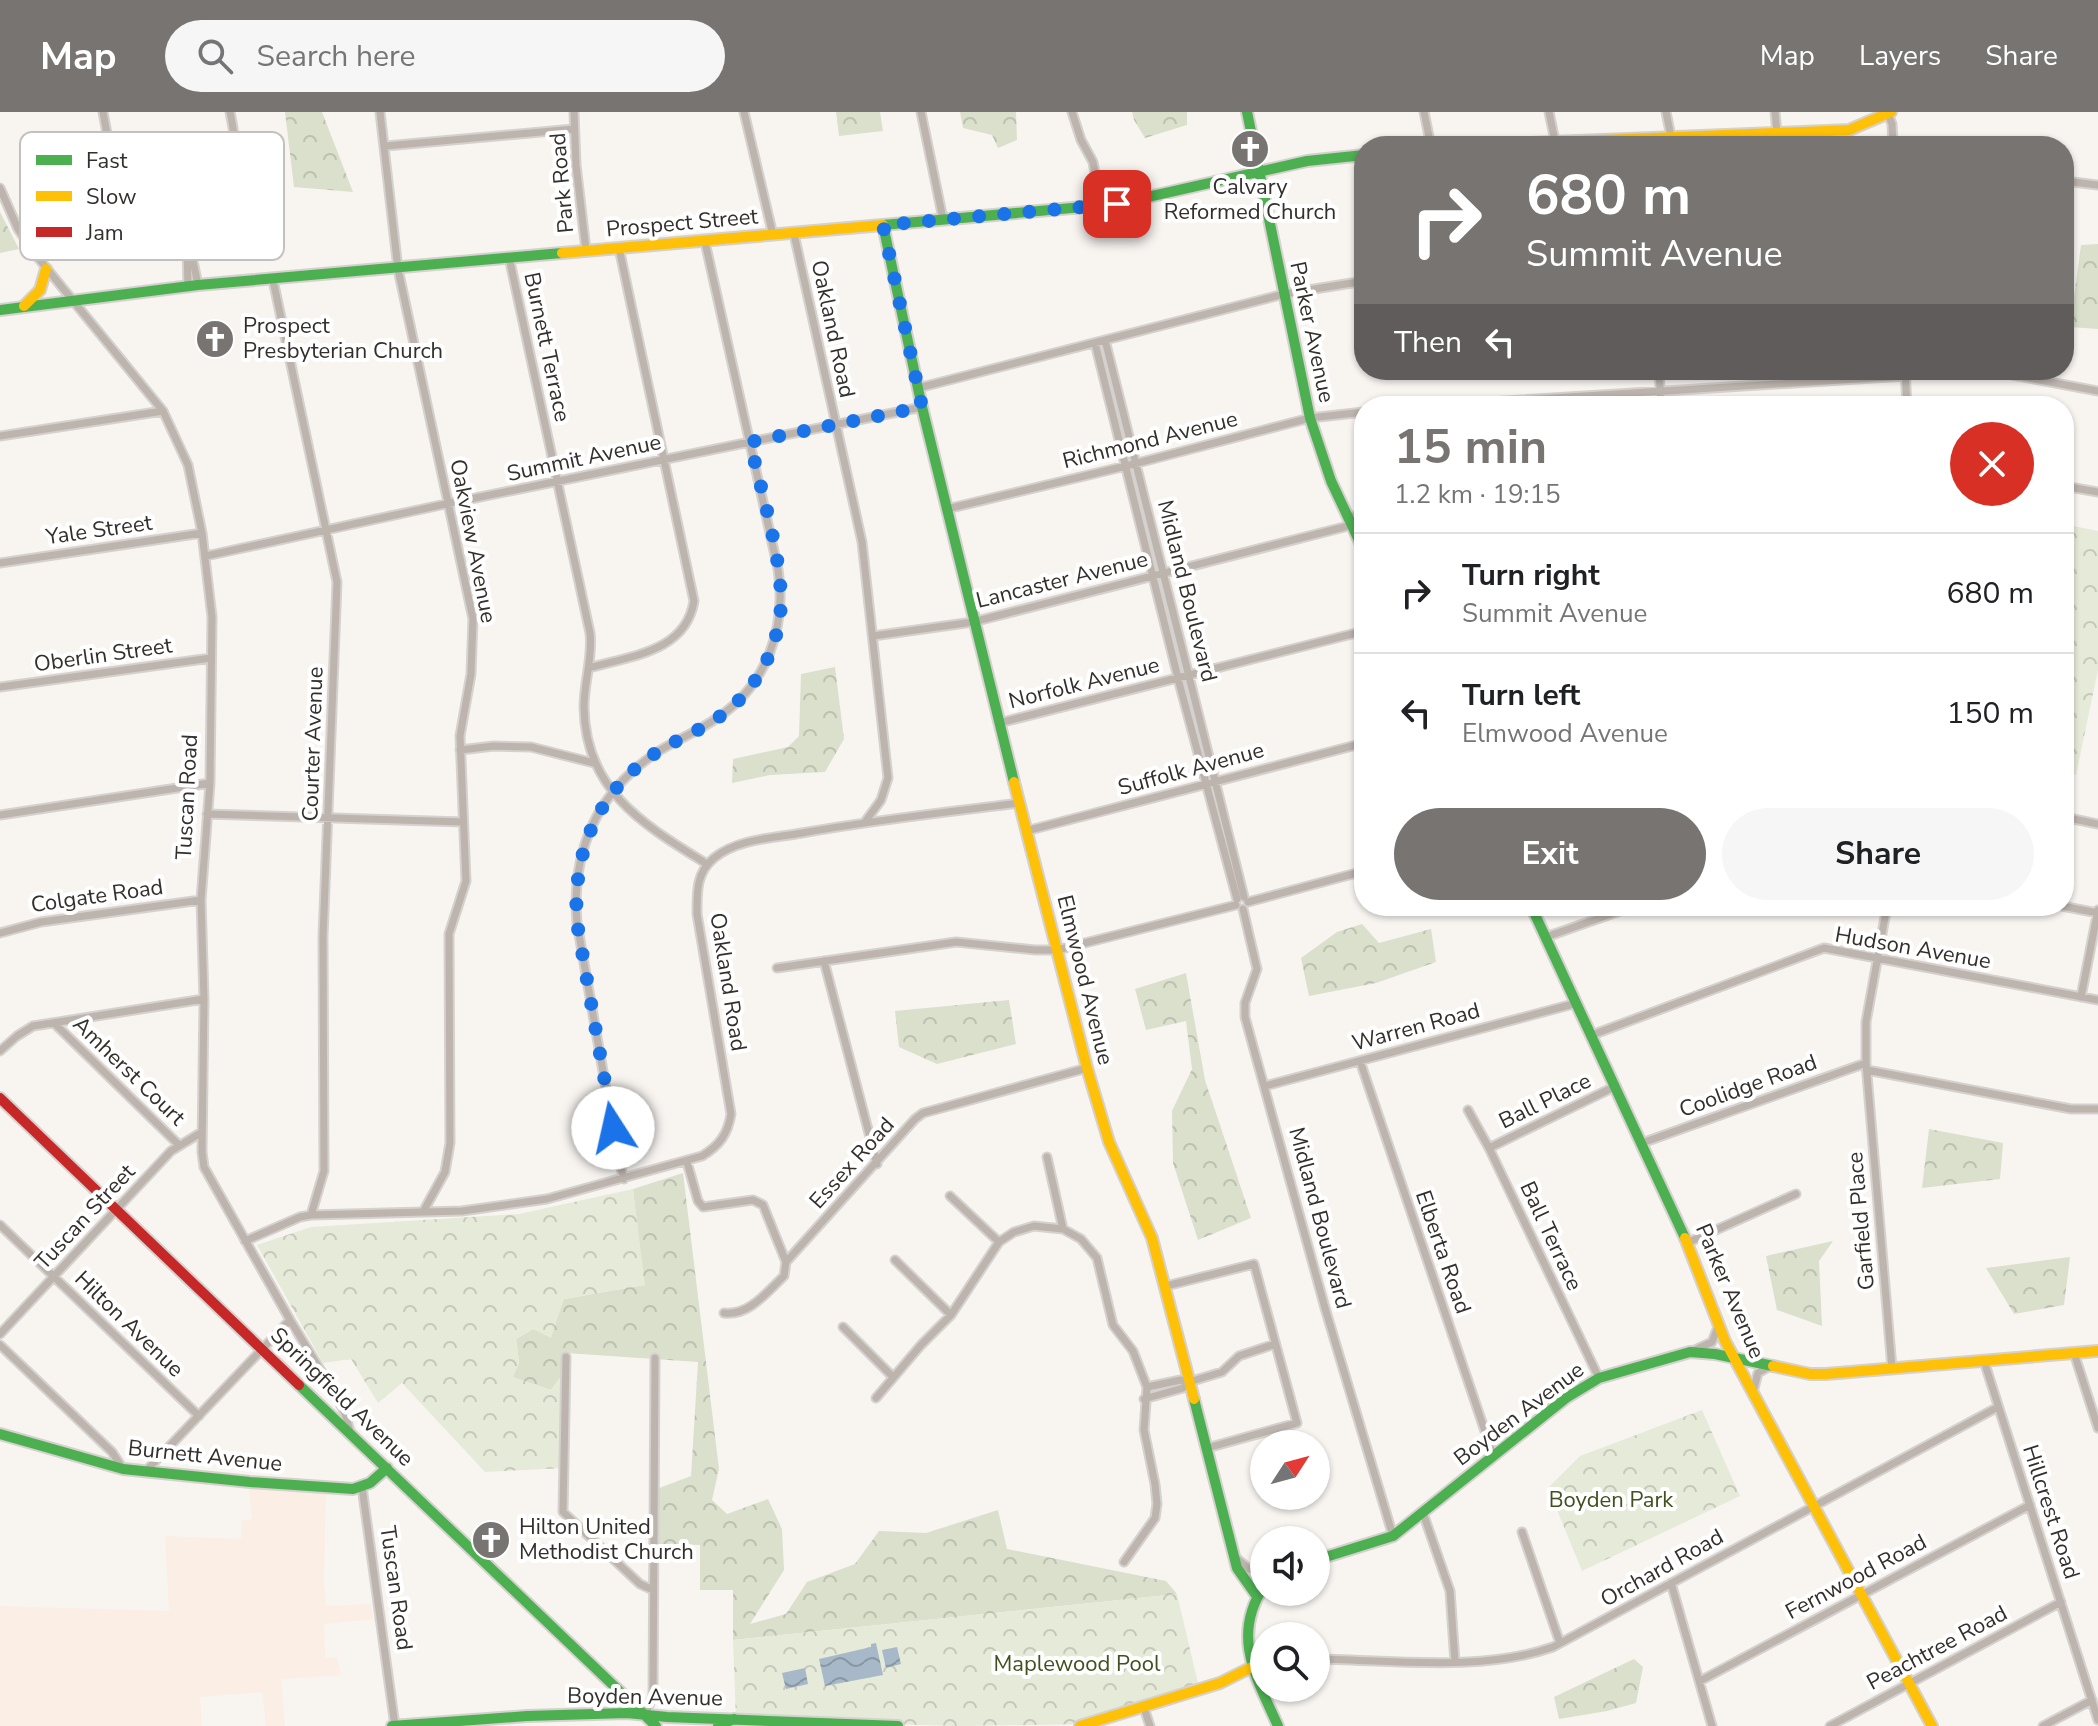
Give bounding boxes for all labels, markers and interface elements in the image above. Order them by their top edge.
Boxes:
search box [165,20,725,92]
text: Map [40,31,117,82]
icon: search [193,34,237,78]
text: Search here [257,36,416,77]
text: Map [1760,37,1815,75]
text: Layers [1859,37,1941,75]
text: Share [1985,37,2058,75]
church icon: Calvary Reformed Church [1229,128,1271,170]
street label: Park Road [543,131,581,235]
legend [20,132,284,260]
text: Fast [86,146,128,176]
text: 680 m [1526,157,1691,234]
icon: right [1394,168,1498,272]
pin [1083,170,1151,238]
place label: Calvary Reformed Church [1164,172,1336,227]
text: Slow [86,182,137,212]
icon: arrive [1095,182,1139,226]
street label: Prospect Street [605,201,759,245]
text: Jam [85,218,124,248]
text: Summit Avenue [1526,230,1783,279]
street label: Oakland Road [804,257,862,401]
street label: Parker Avenue [1282,259,1342,405]
street label: Burnett Terrace [516,269,578,425]
place label: Prospect Presbyterian Church [243,311,443,366]
church icon: Prospect Presbyterian Church [194,318,236,360]
icon: left [1478,320,1522,364]
text: Then [1394,322,1462,363]
street label: Richmond Avenue [1059,404,1241,476]
text: 15 min [1394,414,1547,480]
button: close [1950,422,2034,506]
street label: Summit Avenue [504,427,664,489]
street label: Oakview Avenue [442,457,504,625]
text: 1.2 km · 19:15 [1394,477,1561,512]
street label: Midland Boulevard [1150,497,1224,685]
street label: Yale Street [43,508,154,552]
street label: Lancaster Avenue [973,544,1151,616]
text: Turn right [1462,555,1600,596]
icon: right [1394,571,1438,615]
text: 680 m [1947,573,2034,614]
text: Summit Avenue [1462,596,1647,631]
street label: Oberlin Street [32,630,174,680]
street label: Norfolk Avenue [1006,650,1162,716]
street label: Courter Avenue [295,666,331,822]
text: Turn left [1462,675,1580,716]
icon: left [1394,691,1438,735]
text: 150 m [1947,693,2034,734]
text: Elmwood Avenue [1462,716,1668,751]
street label: Tuscan Road [169,733,205,861]
street label: Suffolk Avenue [1115,735,1267,803]
button: Exit [1394,808,1706,900]
button: Share [1722,808,2034,900]
street label: Colgate Road [29,872,165,920]
street label: Elmwood Avenue [1049,892,1121,1068]
street label: Oakland Road [702,911,754,1053]
street label: Hudson Avenue [1833,920,1993,976]
street label: Warren Road [1349,996,1483,1058]
street label: Amherst Court [66,1010,192,1133]
street label: Coolidge Road [1675,1047,1821,1125]
street label: Ball Place [1494,1066,1596,1136]
position arrow [571,1086,655,1170]
street label: Essex Road [803,1111,901,1215]
street label: Midland Boulevard [1281,1124,1359,1312]
street label: Garfield Place [1840,1151,1882,1291]
street label: Tuscan Street [28,1157,142,1276]
street label: Ball Terrace [1513,1176,1589,1296]
street label: Elberta Road [1408,1186,1478,1318]
street label: Parker Avenue [1688,1219,1772,1363]
street label: Hilton Avenue [68,1264,190,1384]
street label: Springfield Avenue [264,1321,420,1473]
street label: Boyden Avenue [1448,1355,1590,1473]
north arrow [1250,1430,1330,1510]
map controls [1250,1430,1330,1702]
street label: Burnett Avenue [126,1433,284,1479]
street label: Hillcrest Road [2015,1441,2087,1583]
park label: Boyden Park [1549,1485,1674,1515]
place label: Hilton United Methodist Church [519,1512,694,1567]
church icon: Hilton United Methodist Church [470,1519,512,1561]
street label: Orchard Road [1595,1522,1729,1614]
street label: Tuscan Road [372,1524,420,1652]
button: sound [1250,1526,1330,1606]
street label: Fernwood Road [1780,1527,1932,1627]
street label: Peachtree Road [1861,1598,2013,1698]
button: search [1250,1622,1330,1702]
park label: Maplewood Pool [994,1649,1161,1679]
street label: Boyden Avenue [567,1681,723,1713]

